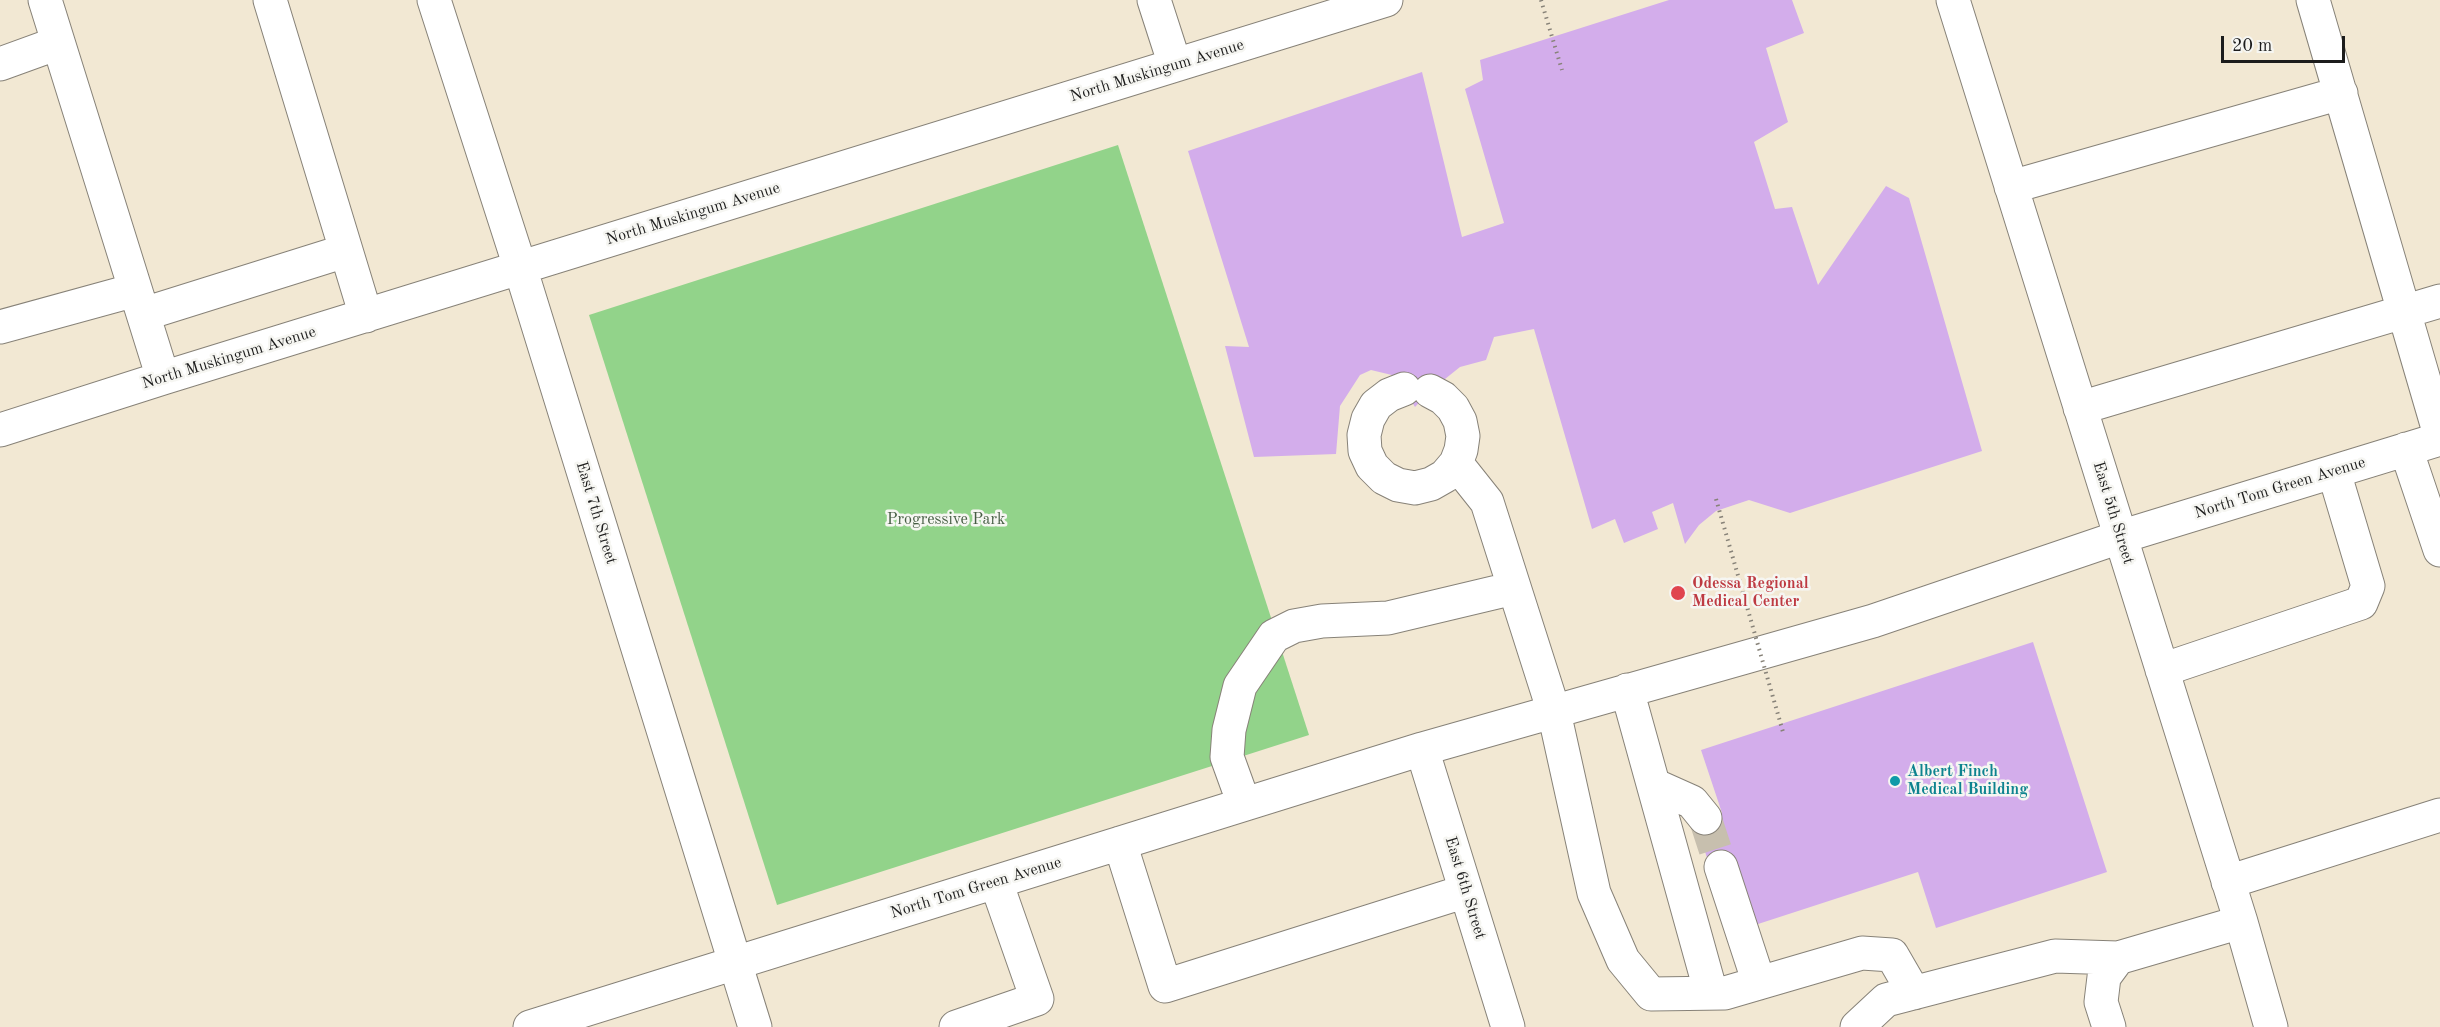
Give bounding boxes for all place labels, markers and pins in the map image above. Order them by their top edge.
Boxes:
place label: Odessa Regional Medical Center [1692,574,1809,612]
marker: Odessa Regional Medical Center [1669,584,1687,602]
place label: Albert Finch Medical Building [1907,762,2028,800]
marker: Albert Finch Medical Building [1888,774,1902,788]

